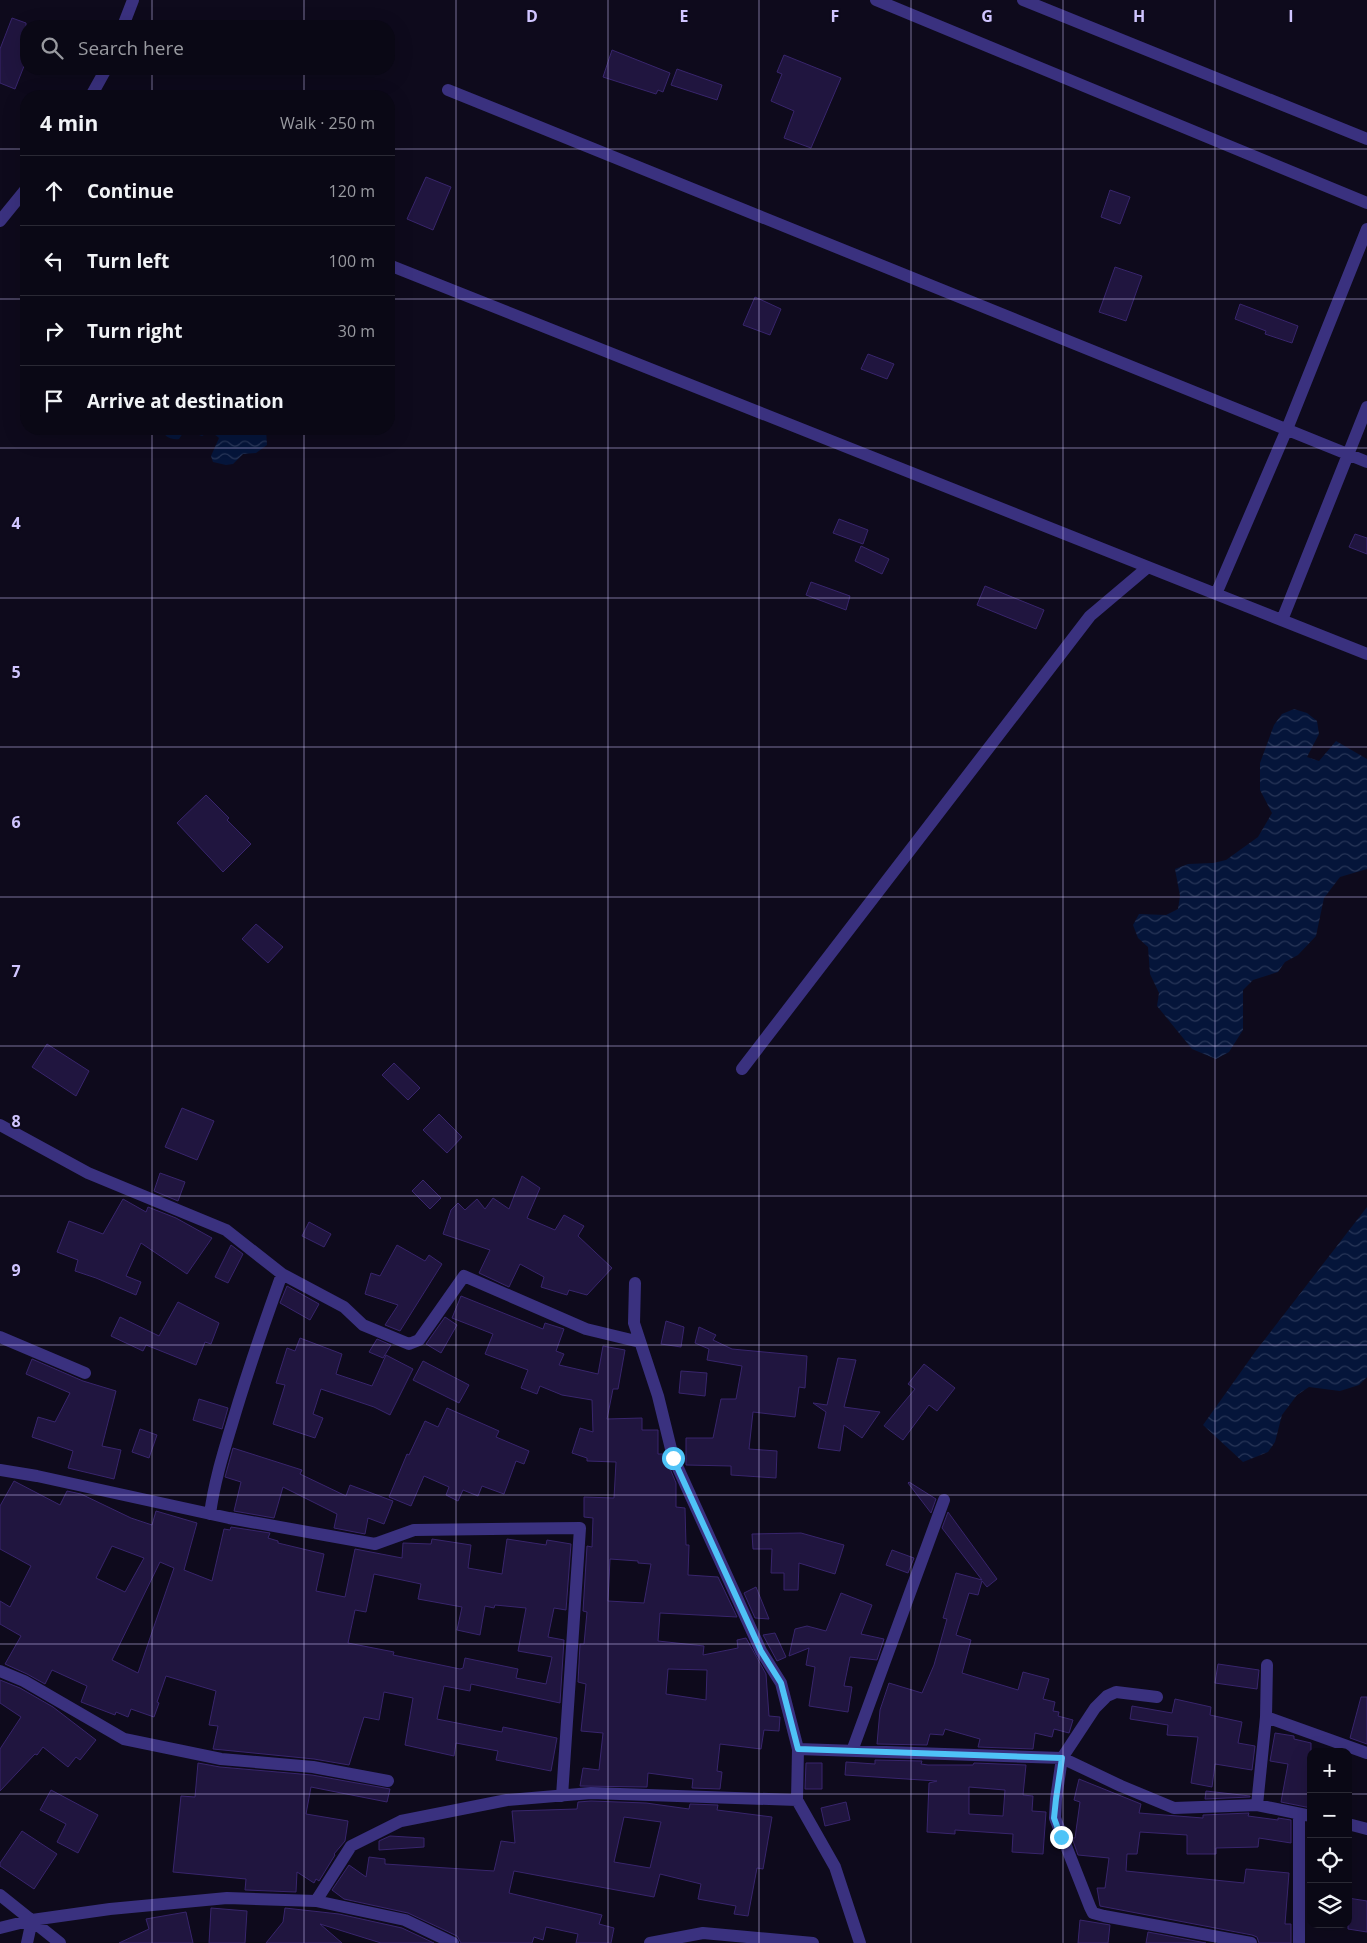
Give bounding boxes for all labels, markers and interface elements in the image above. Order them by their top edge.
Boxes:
text: D [526,5,538,27]
text: E [680,5,689,27]
text: F [831,5,839,27]
text: G [981,5,993,27]
text: H [1133,5,1145,27]
text: I [1288,5,1294,27]
search box [20,20,395,75]
icon: search [38,34,66,62]
text: Search here [78,35,184,61]
text: 4 min [40,109,98,137]
text: Walk · 250 m [280,112,375,134]
icon: ahead [40,177,68,205]
text: Continue [87,178,174,204]
text: 120 m [329,180,375,202]
icon: left [40,247,68,275]
text: Turn left [87,248,169,274]
text: 100 m [329,250,375,272]
icon: right [40,317,68,345]
text: Turn right [87,318,182,344]
text: 30 m [338,320,375,342]
icon: arrive [40,387,68,415]
text: Arrive at destination [87,388,284,414]
text: 4 [11,512,21,534]
text: 5 [11,661,21,683]
text: 6 [11,811,21,833]
text: 7 [11,960,21,982]
text: 8 [11,1110,21,1132]
text: 9 [11,1259,21,1281]
route start [662,1447,685,1470]
map controls [1307,1748,1352,1928]
button: + [1307,1748,1352,1793]
button: − [1307,1793,1352,1838]
route end [1050,1826,1073,1849]
button: locate [1307,1838,1352,1883]
button: layers [1307,1883,1352,1928]

